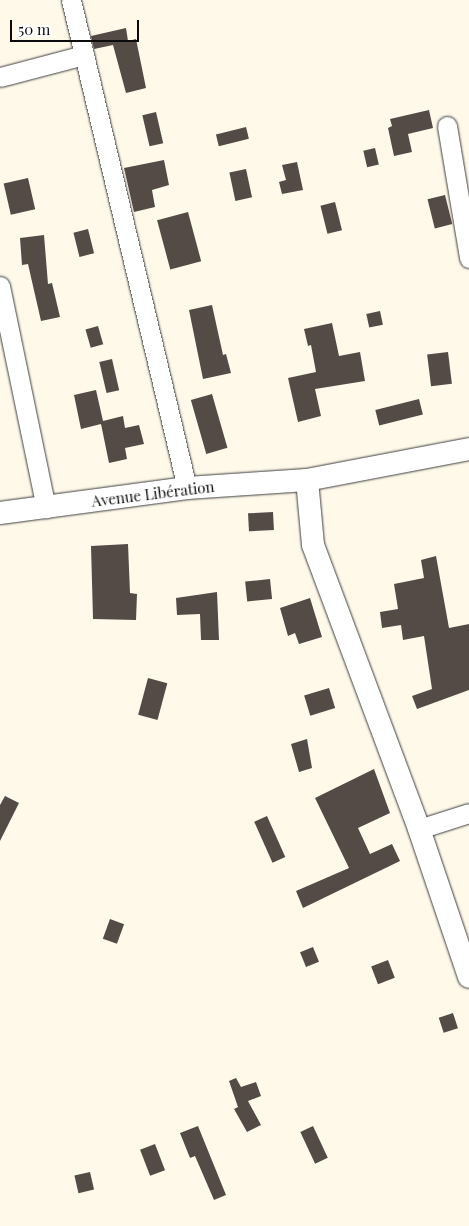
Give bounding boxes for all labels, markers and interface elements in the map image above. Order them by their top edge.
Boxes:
scale bar [12,10,141,42]
text: 50 m [18,19,50,39]
street label: Avenue Libération [91,478,215,510]

